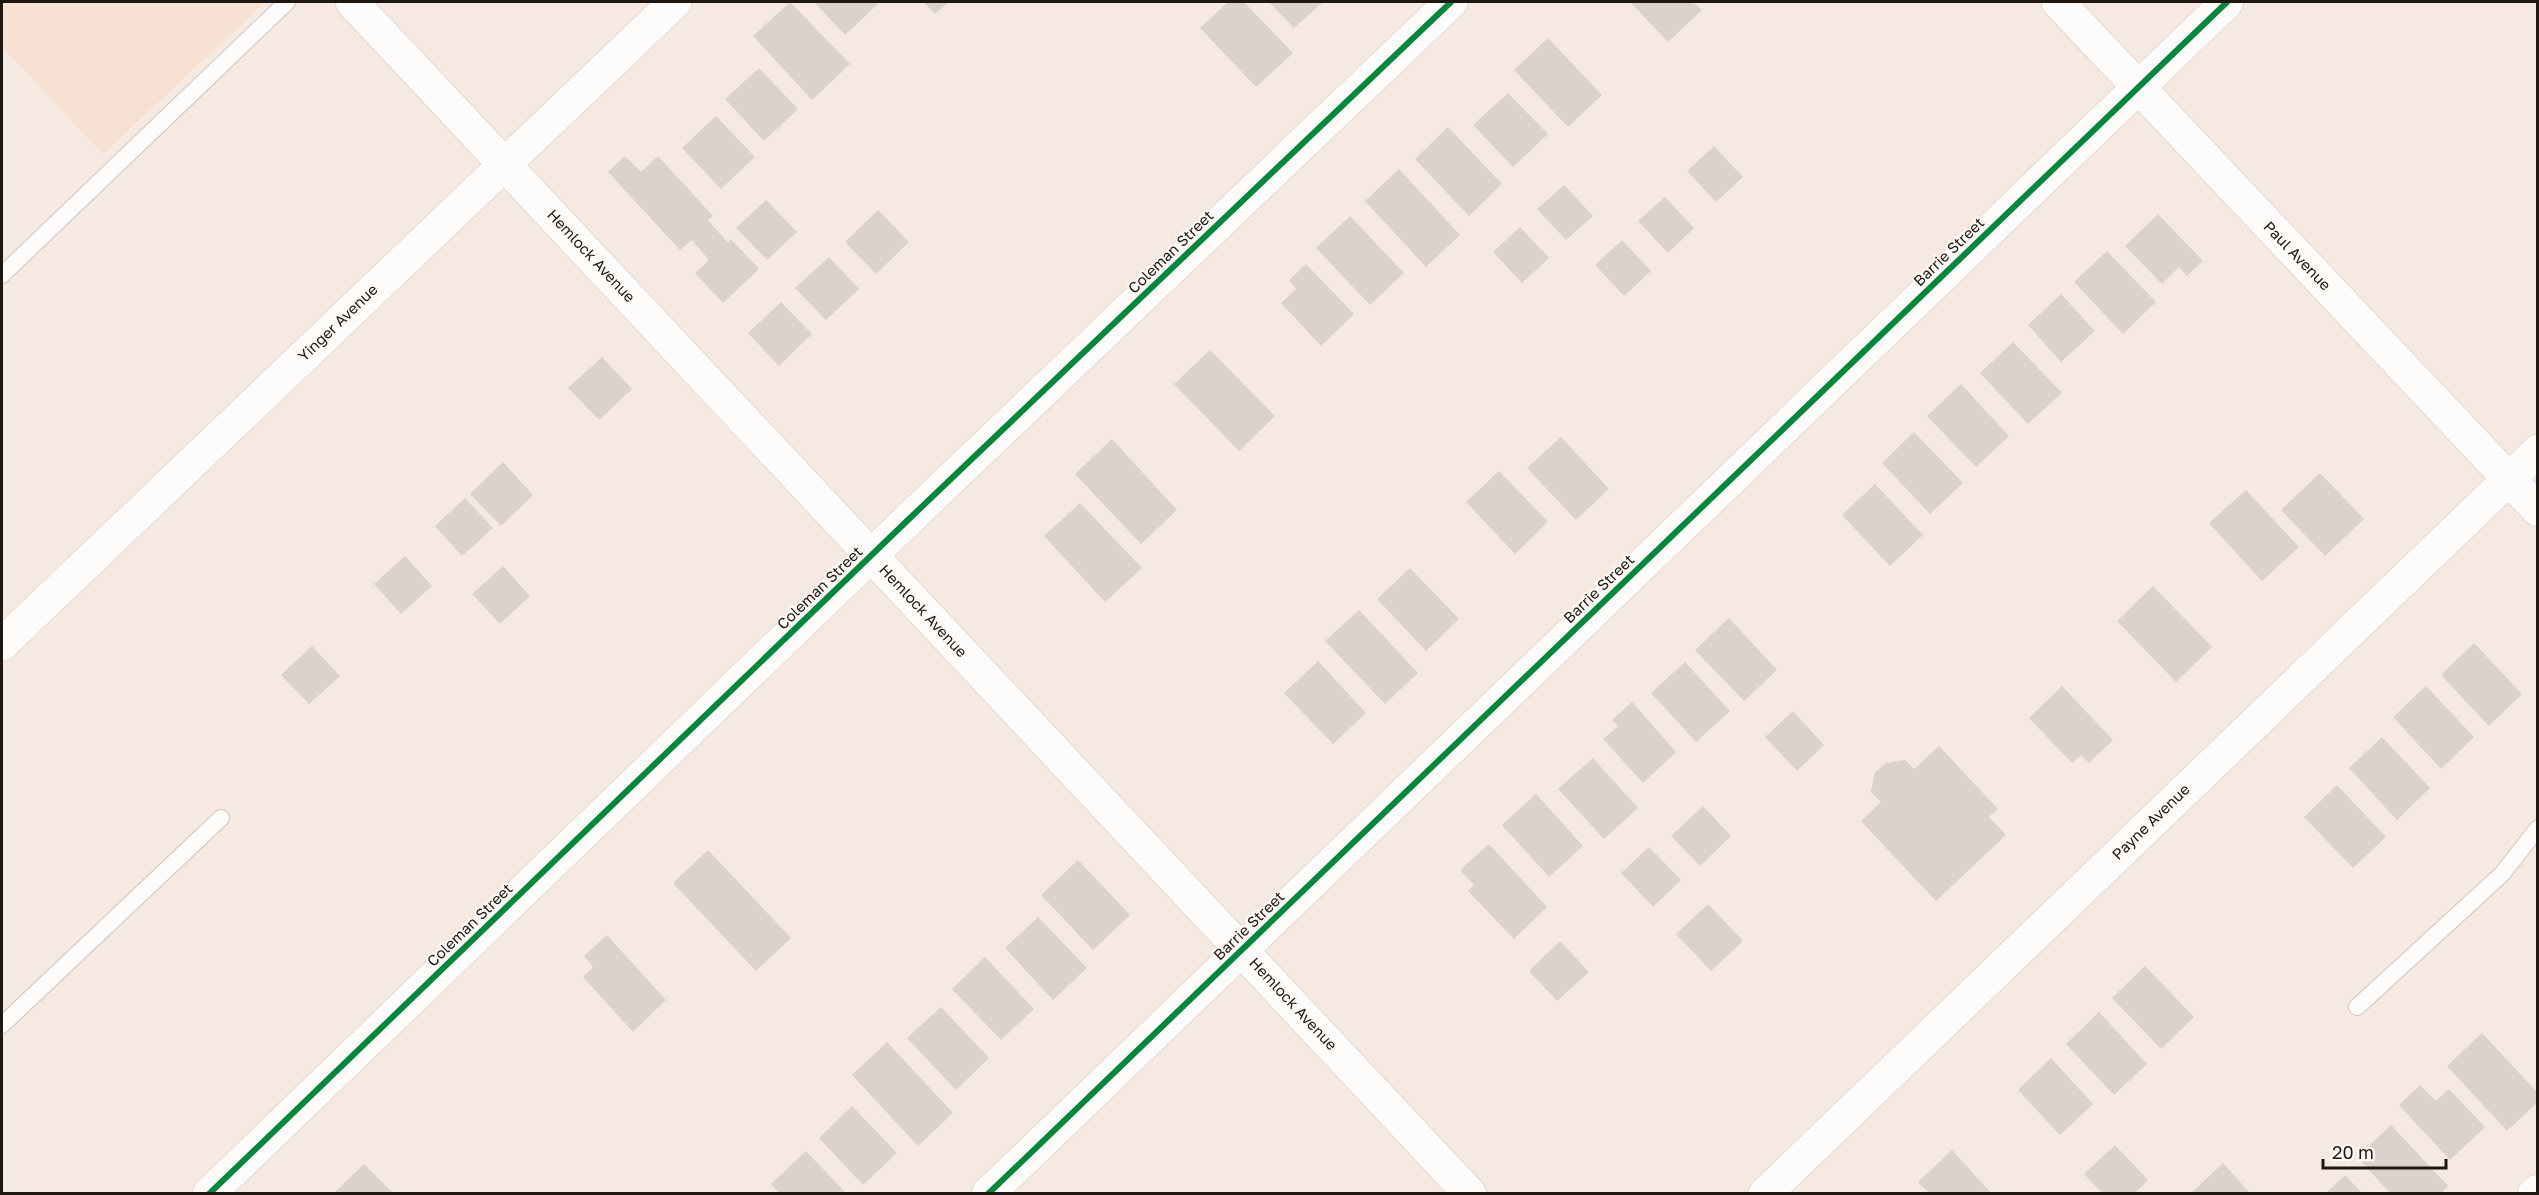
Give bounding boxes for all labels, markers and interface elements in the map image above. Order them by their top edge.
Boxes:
street label: Hemlock Avenue [544,205,640,306]
street label: Coleman Street [1124,206,1217,297]
street label: Barrie Street [1909,213,1987,289]
street label: Paul Avenue [2260,217,2335,294]
street label: Yinger Avenue [294,280,381,365]
street label: Coleman Street [773,542,866,633]
street label: Barrie Street [1559,550,1637,626]
street label: Hemlock Avenue [876,560,972,661]
street label: Payne Avenue [2108,780,2193,863]
street label: Coleman Street [423,879,516,970]
street label: Barrie Street [1209,887,1287,963]
street label: Hemlock Avenue [1246,953,1342,1054]
scale bar [2323,1132,2446,1170]
text: 20 m [2332,1141,2374,1163]

